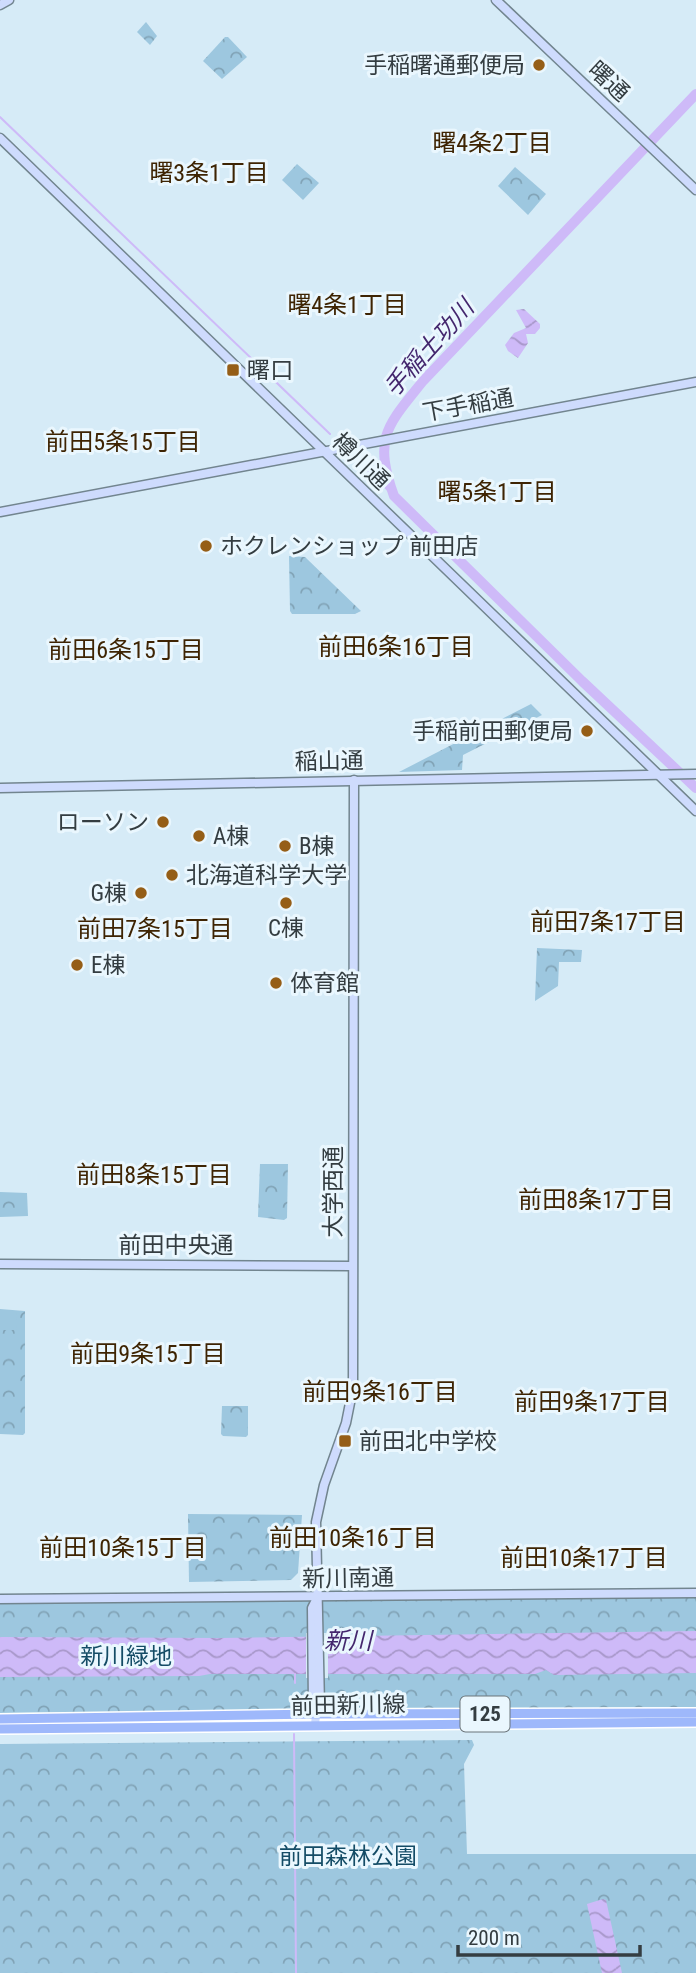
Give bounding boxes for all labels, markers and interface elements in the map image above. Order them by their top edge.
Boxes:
place label: 手稲曙通郵便局 [364,52,525,79]
street label: 曙通 [583,56,635,107]
marker: 手稲曙通郵便局 [531,57,547,73]
district label: 曙4条2丁目 [432,129,552,157]
district label: 曙3条1丁目 [149,159,269,187]
district label: 曙4条1丁目 [287,291,407,319]
water label: 手稲土功川 [378,292,482,402]
place label: 曙口 [247,357,293,384]
marker: 曙口 [225,362,241,378]
street label: 下手稲通 [420,384,516,427]
district label: 前田5条15丁目 [45,428,201,456]
street label: 樽川通 [326,428,395,495]
district label: 曙5条1丁目 [437,478,557,506]
place label: ホクレンショップ 前田店 [220,533,478,560]
marker: ホクレンショップ 前田店 [198,538,214,554]
district label: 前田6条16丁目 [318,633,474,661]
district label: 前田6条15丁目 [48,636,204,664]
place label: 手稲前田郵便局 [412,718,573,745]
marker: 手稲前田郵便局 [579,723,595,739]
street label: 稲山通 [294,747,364,776]
place label: ローソン [57,809,149,836]
marker: ローソン [155,814,171,830]
place label: A棟 [213,823,249,850]
marker: A棟 [191,828,207,844]
place label: B棟 [299,833,335,860]
marker: B棟 [277,838,293,854]
place label: 北海道科学大学 [186,862,347,889]
marker: 北海道科学大学 [164,867,180,883]
place label: G棟 [90,880,127,907]
marker: G棟 [133,885,149,901]
marker: C棟 [278,895,294,911]
district label: 前田7条17丁目 [530,908,686,936]
district label: 前田7条15丁目 [77,915,233,943]
place label: C棟 [268,915,304,942]
place label: E棟 [91,952,125,979]
marker: E棟 [69,957,85,973]
place label: 体育館 [290,970,359,997]
marker: 体育館 [268,975,284,991]
street label: 大学西通 [320,1146,347,1238]
district label: 前田8条15丁目 [76,1161,232,1189]
district label: 前田8条17丁目 [518,1186,674,1214]
street label: 前田中央通 [119,1232,234,1259]
district label: 前田9条15丁目 [70,1340,226,1368]
district label: 前田9条16丁目 [302,1378,458,1406]
district label: 前田9条17丁目 [514,1388,670,1416]
place label: 前田北中学校 [359,1428,497,1455]
marker: 前田北中学校 [337,1433,353,1449]
district label: 前田10条16丁目 [269,1524,437,1552]
district label: 前田10条15丁目 [39,1534,207,1562]
district label: 前田10条17丁目 [500,1544,668,1572]
street label: 新川南通 [302,1564,394,1593]
water label: 新川 [324,1627,375,1655]
park label: 新川緑地 [80,1643,172,1670]
street label: 前田新川線 [290,1691,406,1720]
road number: 125 [461,1696,510,1732]
park label: 前田森林公園 [279,1843,417,1870]
scale bar [458,1913,640,1957]
text: 200 m [468,1926,520,1950]

